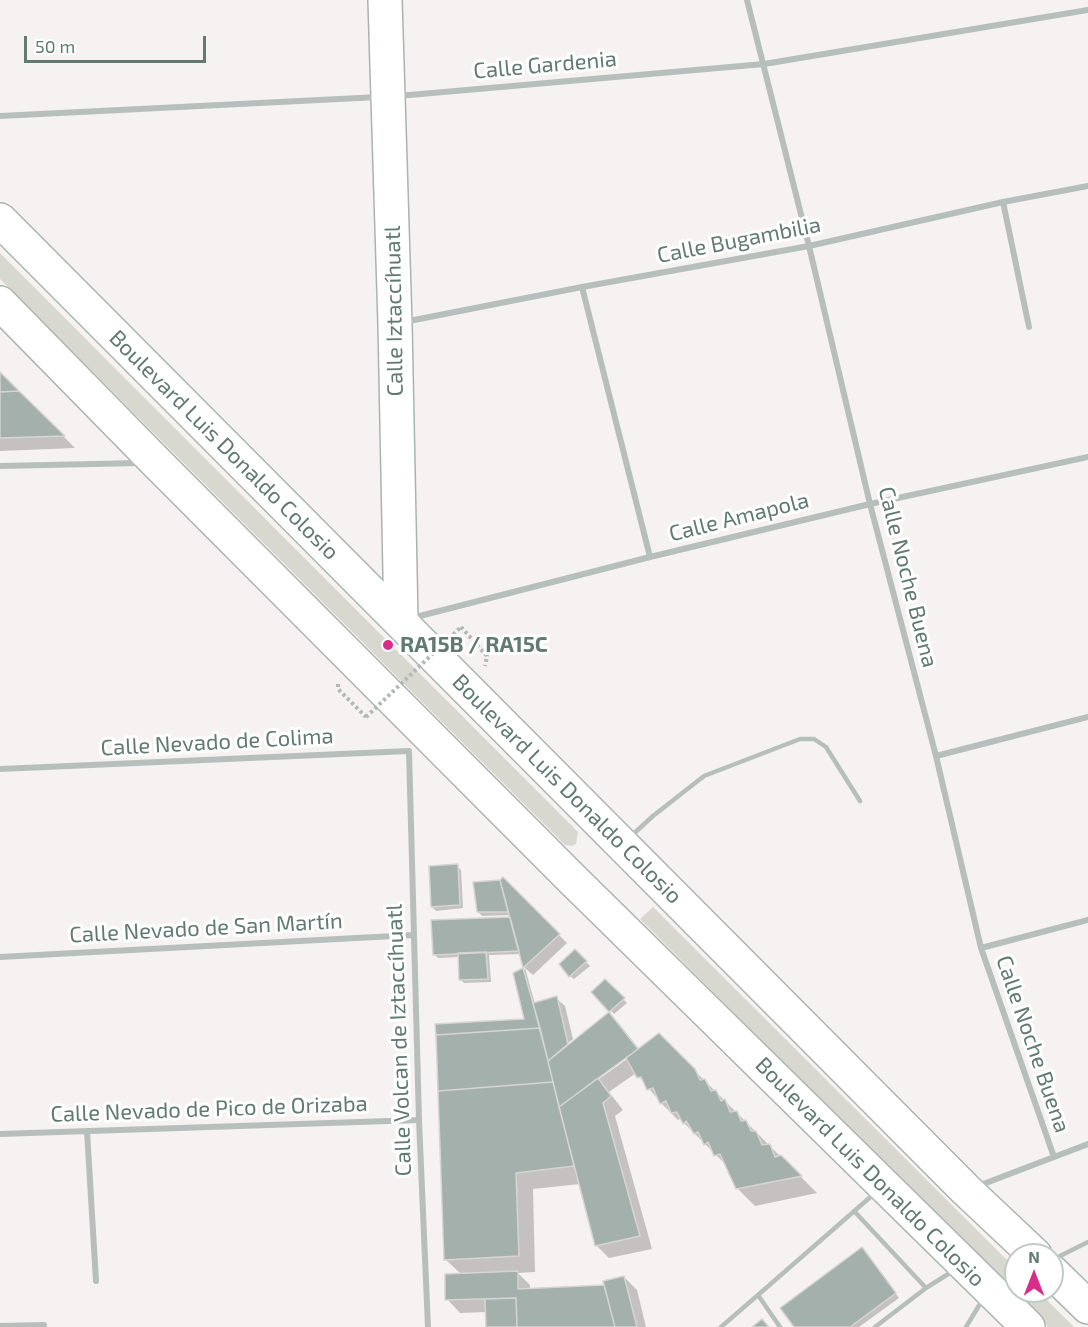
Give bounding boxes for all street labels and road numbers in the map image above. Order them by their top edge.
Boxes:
street label: Calle Gardenia [472,46,618,84]
street label: Calle Bugambilia [655,211,823,269]
street label: Calle Iztaccíhuatl [379,225,409,397]
street label: Boulevard Luis Donaldo Colosio [104,325,344,565]
street label: Calle Noche Buena [873,484,943,670]
street label: Calle Amapola [666,487,812,547]
street label: Boulevard Luis Donaldo Colosio [447,669,687,909]
street label: Calle Nevado de Colima [100,723,334,761]
street label: Calle Volcan de Iztaccíhuatl [381,903,417,1177]
street label: Calle Nevado de San Martín [69,908,343,948]
street label: Calle Noche Buena [990,952,1076,1136]
street label: Boulevard Luis Donaldo Colosio [750,1052,990,1292]
street label: Calle Nevado de Pico de Orizaba [50,1090,368,1128]

